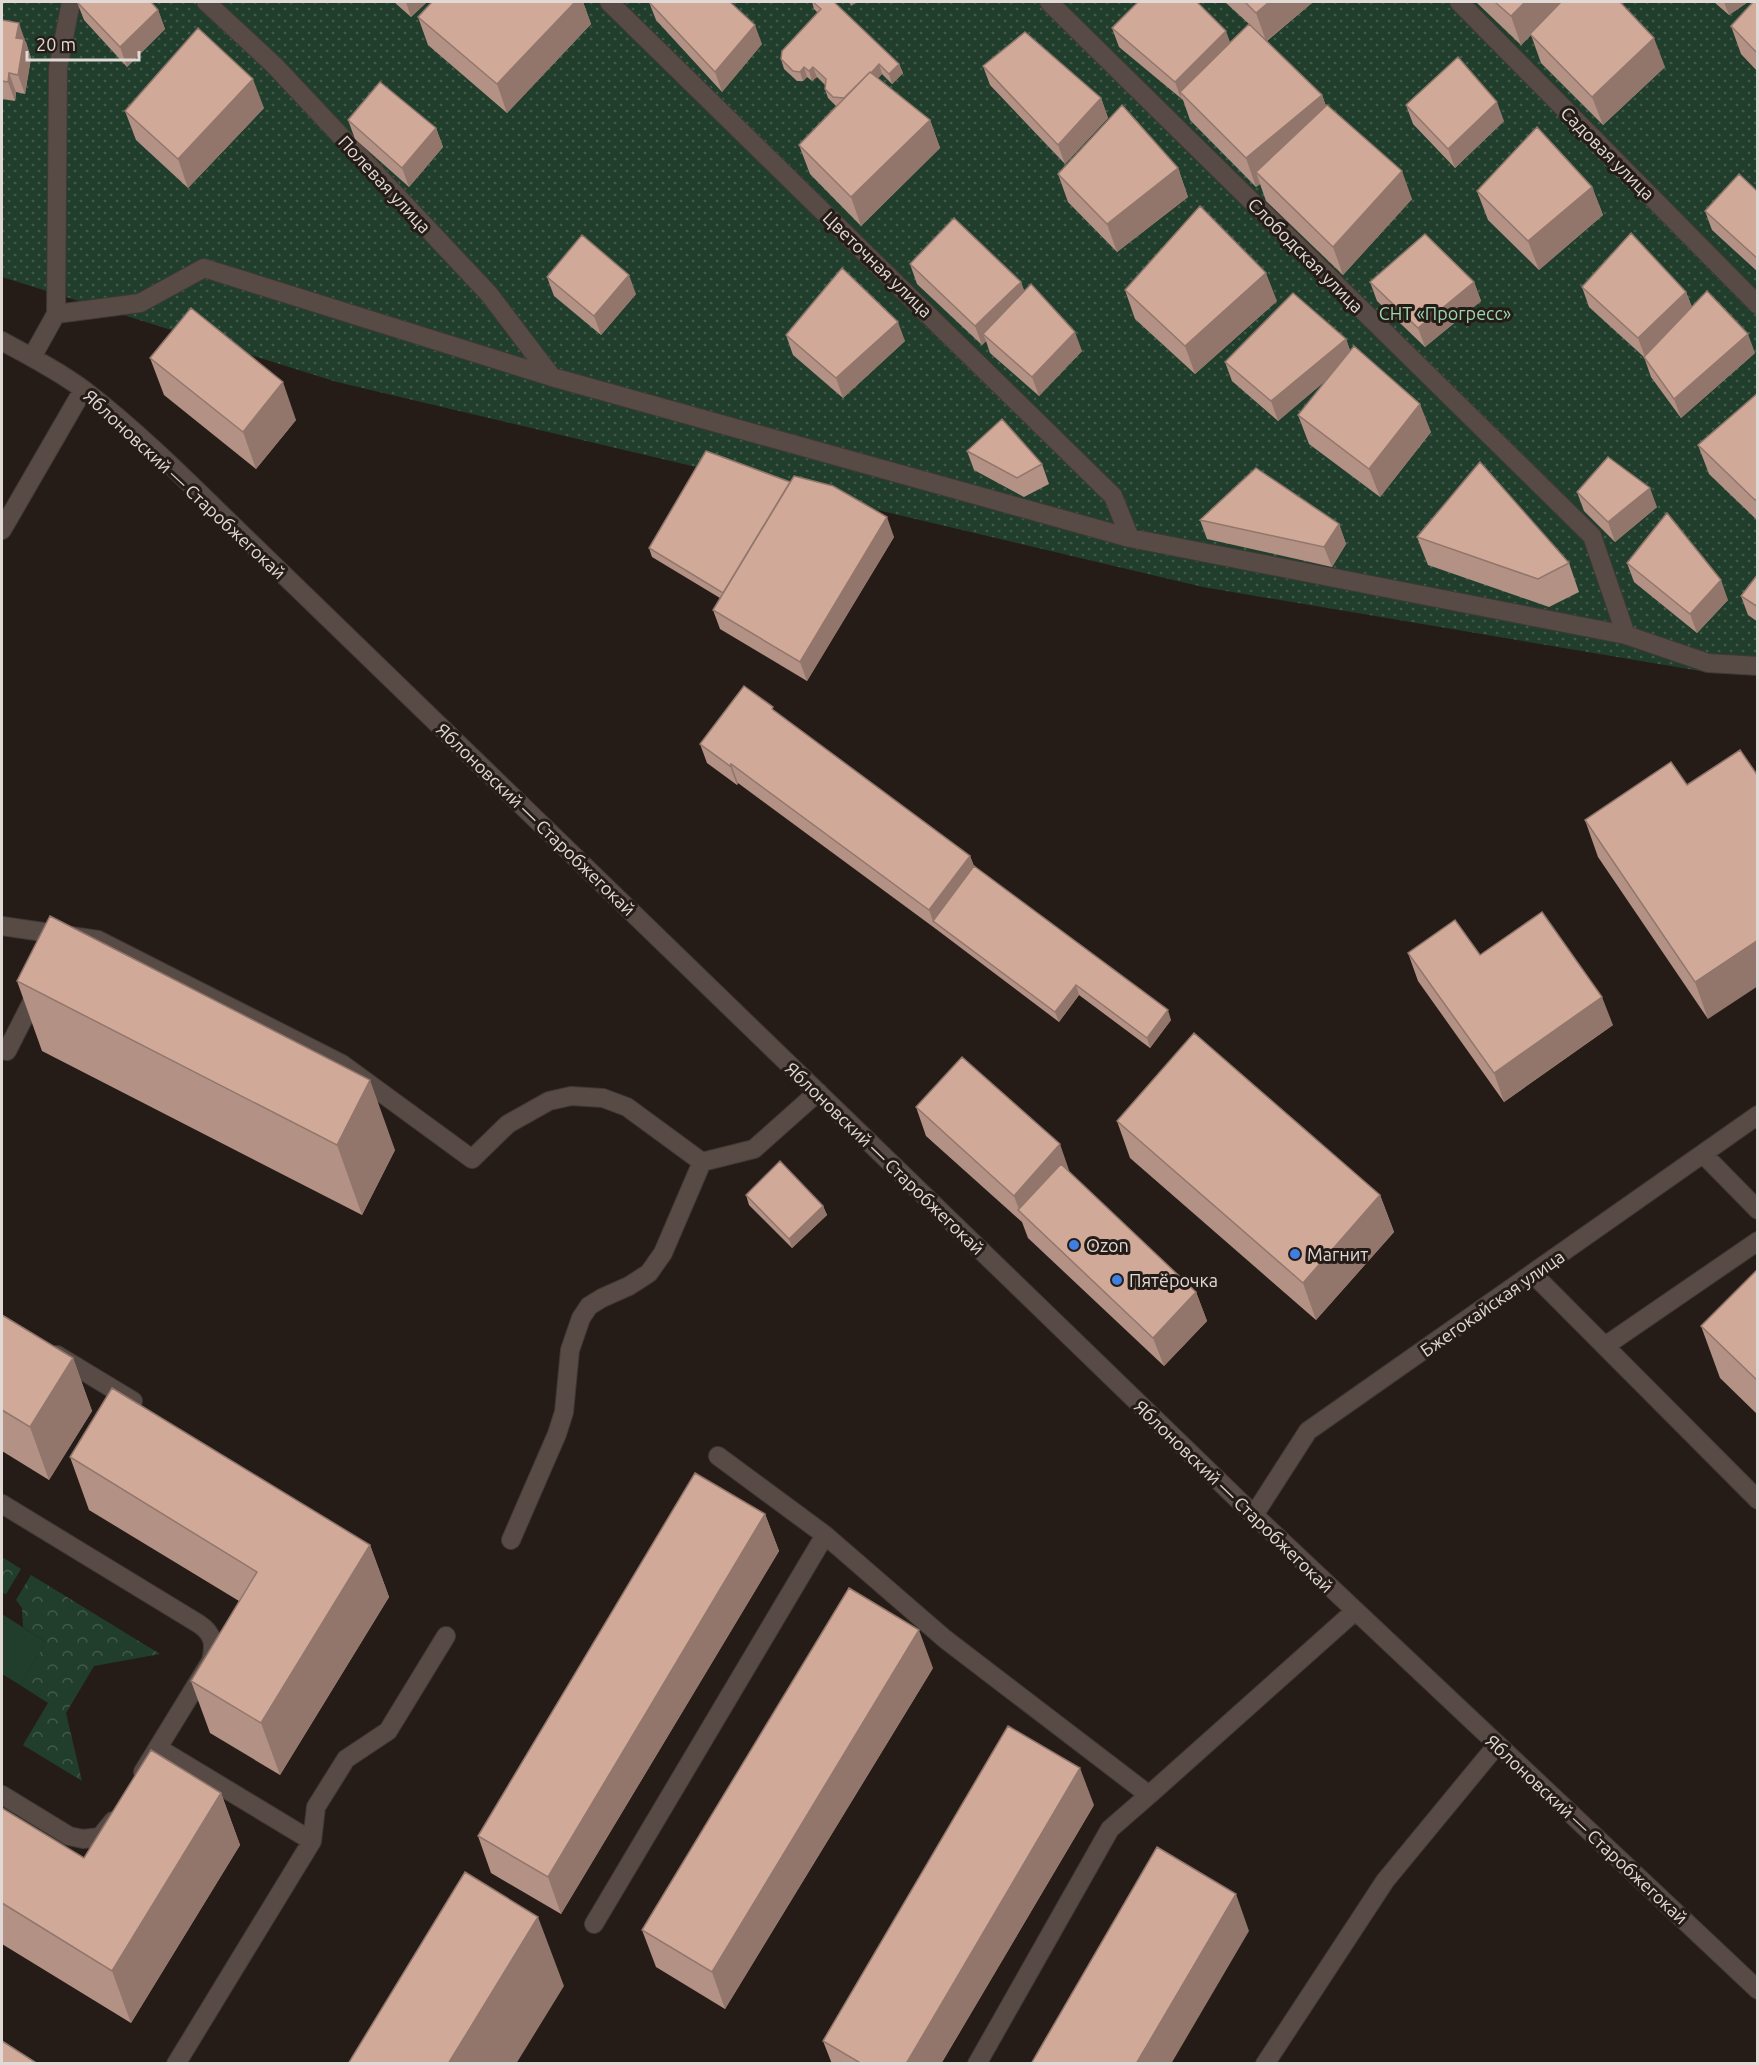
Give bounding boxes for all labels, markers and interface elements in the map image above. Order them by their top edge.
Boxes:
scale bar [27,24,140,62]
text: 20 m [36,34,76,54]
street label: Садовая улица [1557,102,1659,204]
street label: Полевая улица [335,131,435,237]
street label: Слободская улица [1244,193,1368,317]
street label: Цветочная улица [819,207,937,321]
park label: СНТ «Прогресс» [1379,303,1511,323]
street label: Яблоновский — Старобжегокай [80,385,290,583]
street label: Яблоновский — Старобжегокай [433,719,639,919]
street label: Яблоновский — Старобжегокай [782,1058,988,1258]
place label: Ozon [1086,1235,1129,1255]
marker: Ozon [1067,1238,1081,1252]
place label: Магнит [1307,1244,1368,1264]
street label: Бжегокайская улица [1416,1246,1568,1360]
marker: Магнит [1288,1247,1302,1261]
place label: Пятёрочка [1129,1270,1218,1290]
marker: Пятёрочка [1110,1273,1124,1287]
street label: Яблоновский — Старобжегокай [1131,1396,1337,1596]
street label: Яблоновский — Старобжегокай [1482,1730,1692,1928]

